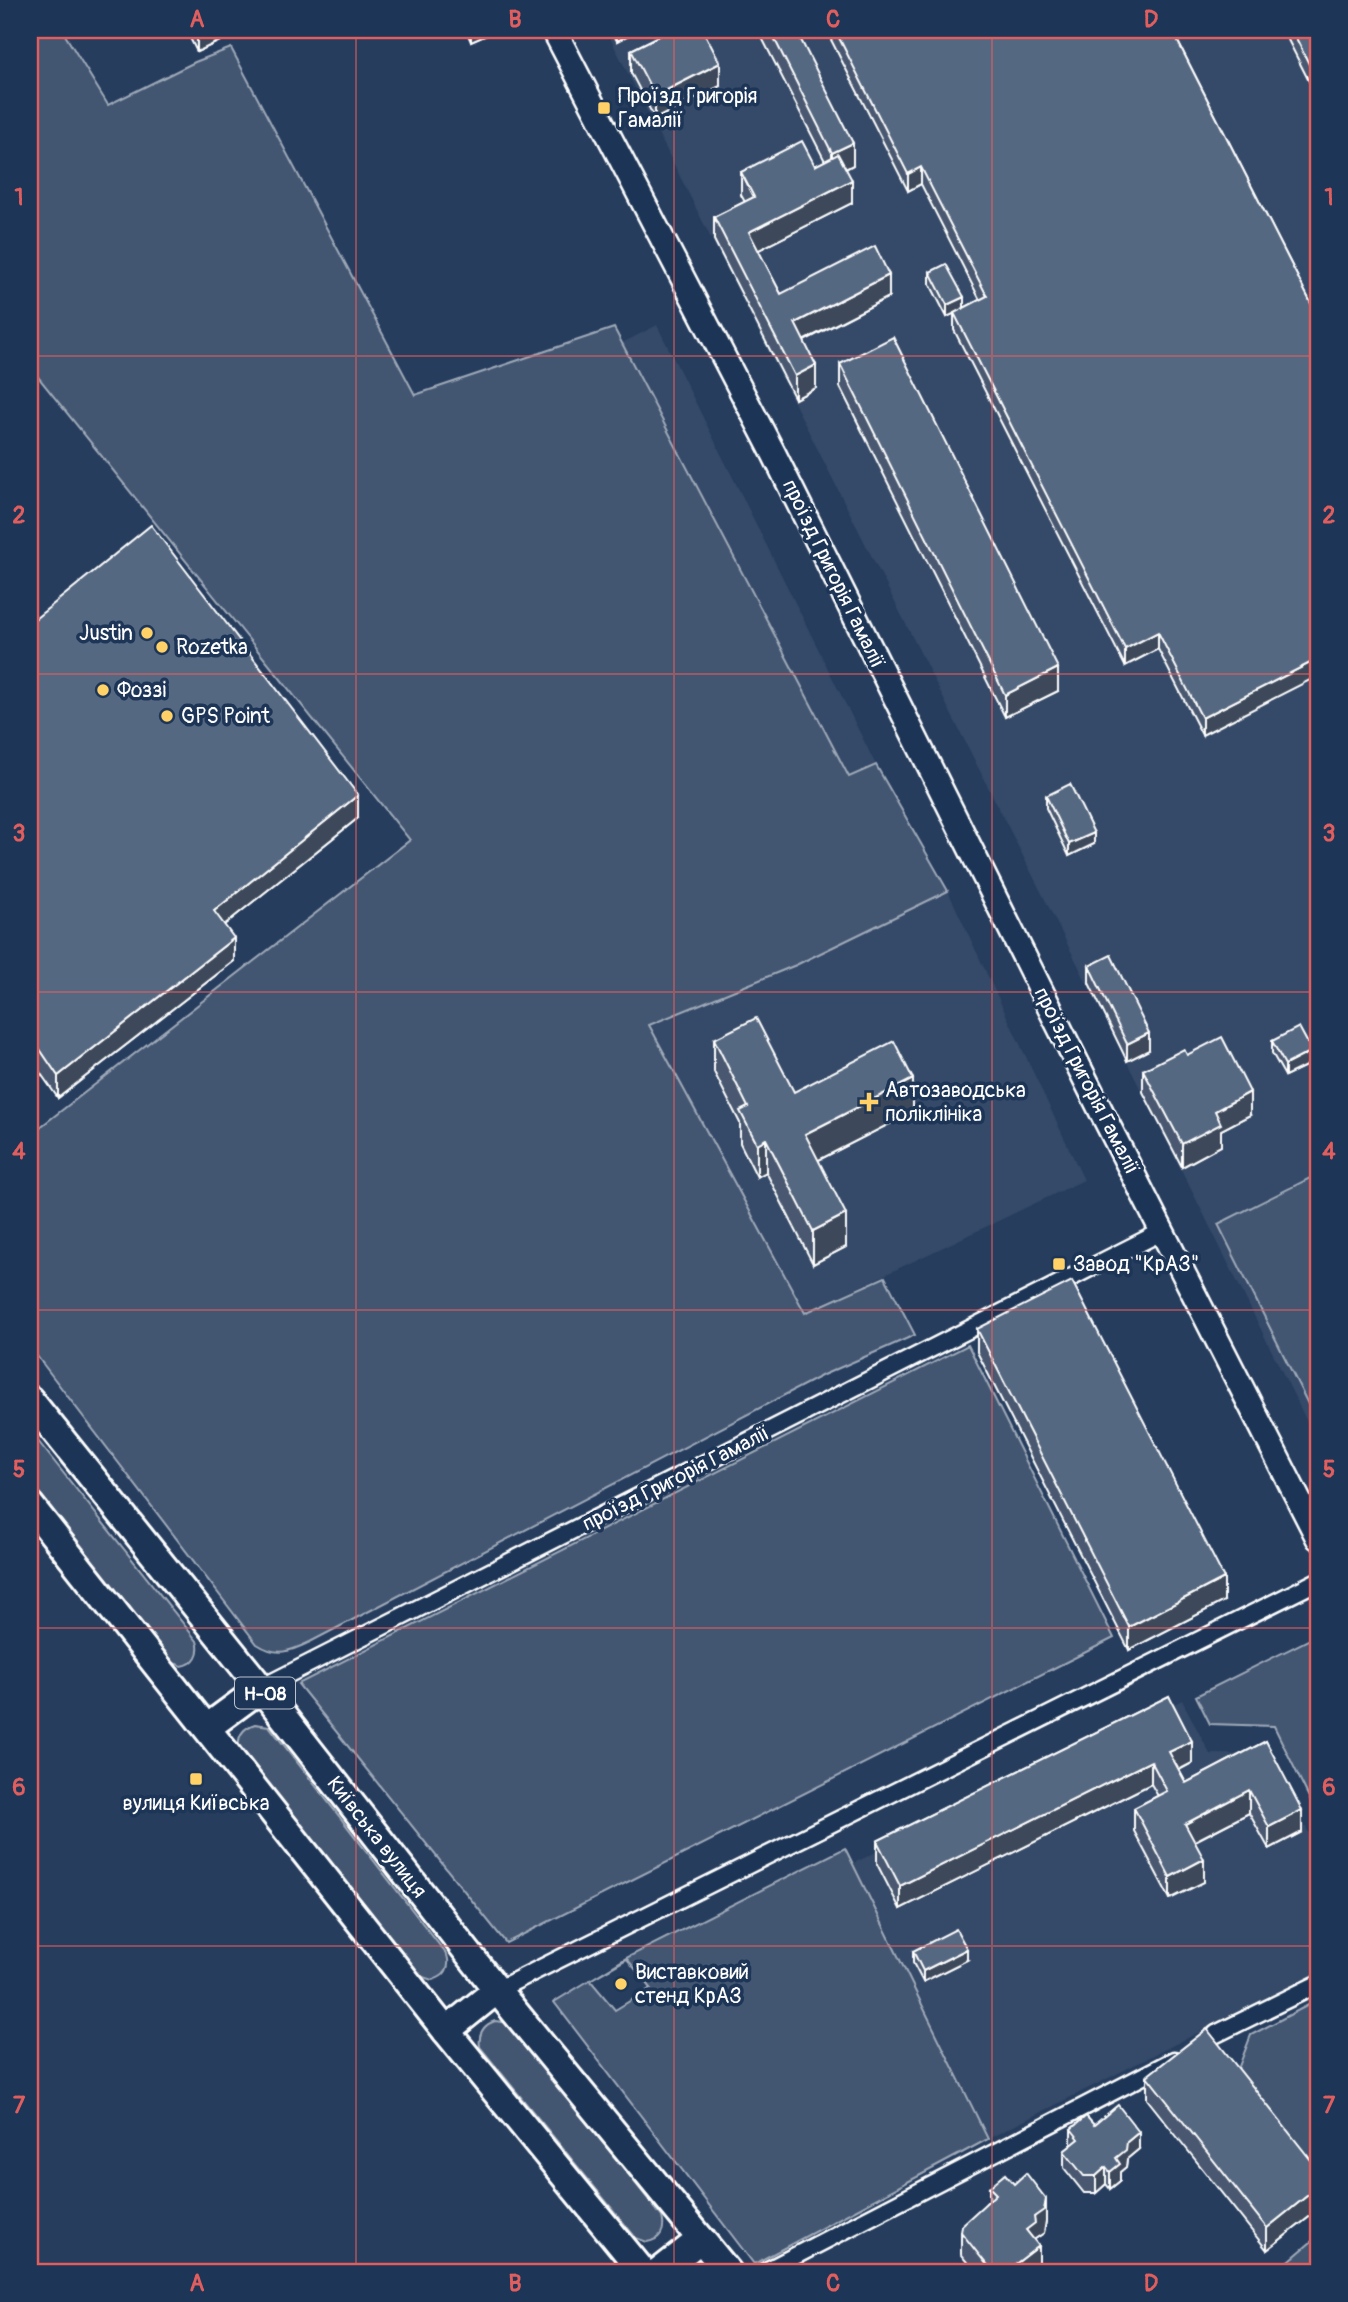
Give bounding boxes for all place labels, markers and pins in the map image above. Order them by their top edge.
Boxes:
place label: Проїзд Григорія Гамалії [618,83,757,134]
marker: Проїзд Григорія Гамалії [596,100,612,116]
place label: Justin [79,620,133,647]
marker: Justin [139,625,155,641]
place label: Rozetka [176,634,248,661]
marker: Rozetka [154,639,170,655]
place label: Фоззі [117,677,167,704]
marker: Фоззі [95,682,111,698]
place label: GPS Point [181,703,270,730]
marker: GPS Point [159,708,175,724]
place label: Автозаводська поліклініка [885,1077,1026,1128]
marker: Автозаводська поліклініка [859,1092,879,1112]
place label: Завод "КрАЗ" [1073,1251,1199,1278]
marker: Завод "КрАЗ" [1051,1256,1067,1272]
marker: вулиця Київська [188,1771,204,1787]
place label: вулиця Київська [122,1790,270,1817]
place label: Виставковий стенд КрАЗ [635,1959,749,2010]
marker: Виставковий стенд КрАЗ [613,1976,629,1992]

